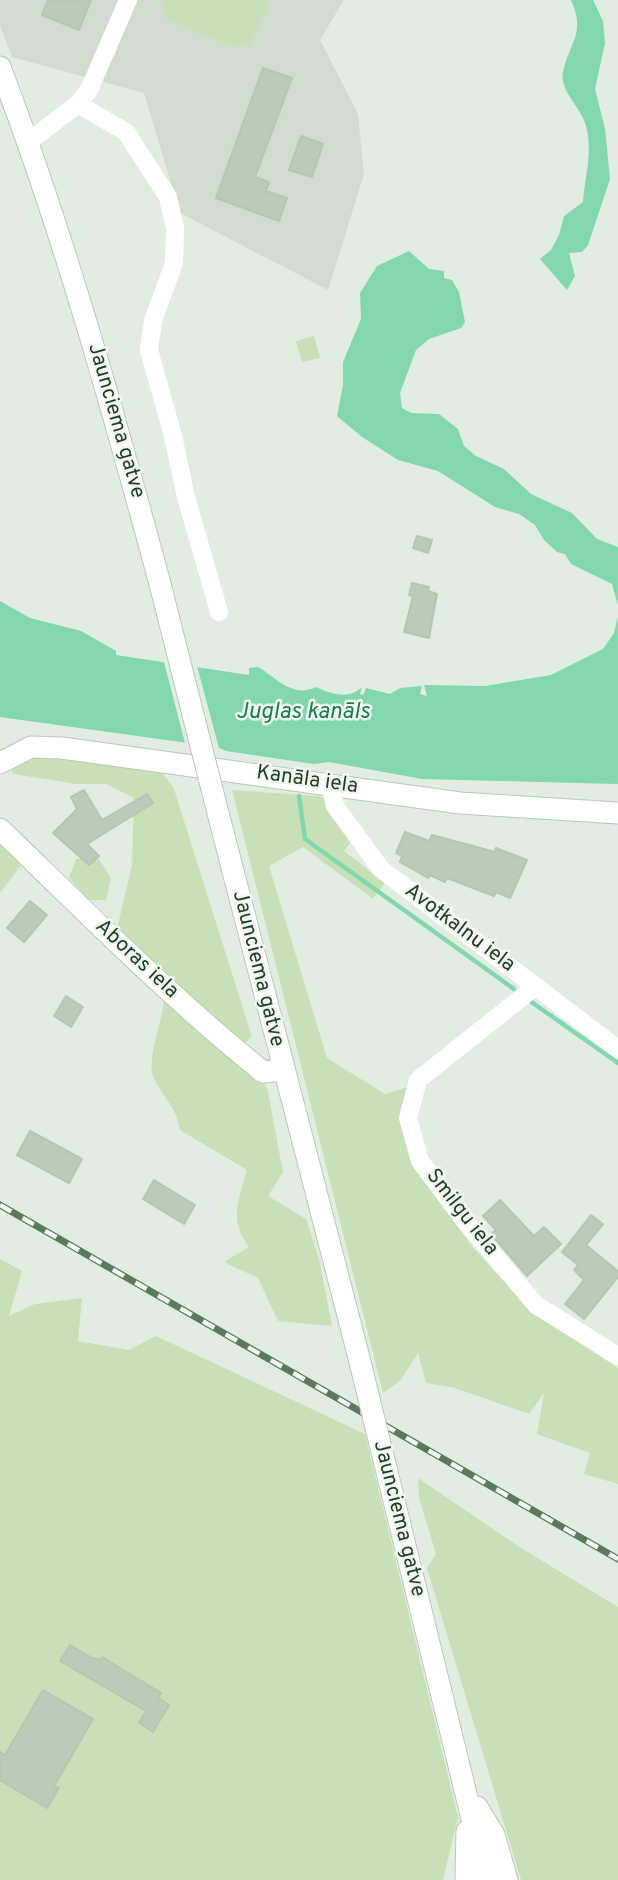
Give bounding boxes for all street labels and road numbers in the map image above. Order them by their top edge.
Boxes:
street label: Jaunciema gatve [81,341,149,501]
street label: Kanāla iela [255,761,359,801]
street label: Avotkalnu iela [399,879,519,979]
street label: Jaunciema gatve [225,888,289,1050]
street label: Aboras iela [89,915,183,1005]
street label: Smilgu iela [419,1165,503,1261]
street label: Jaunciema gatve [366,1438,430,1600]

